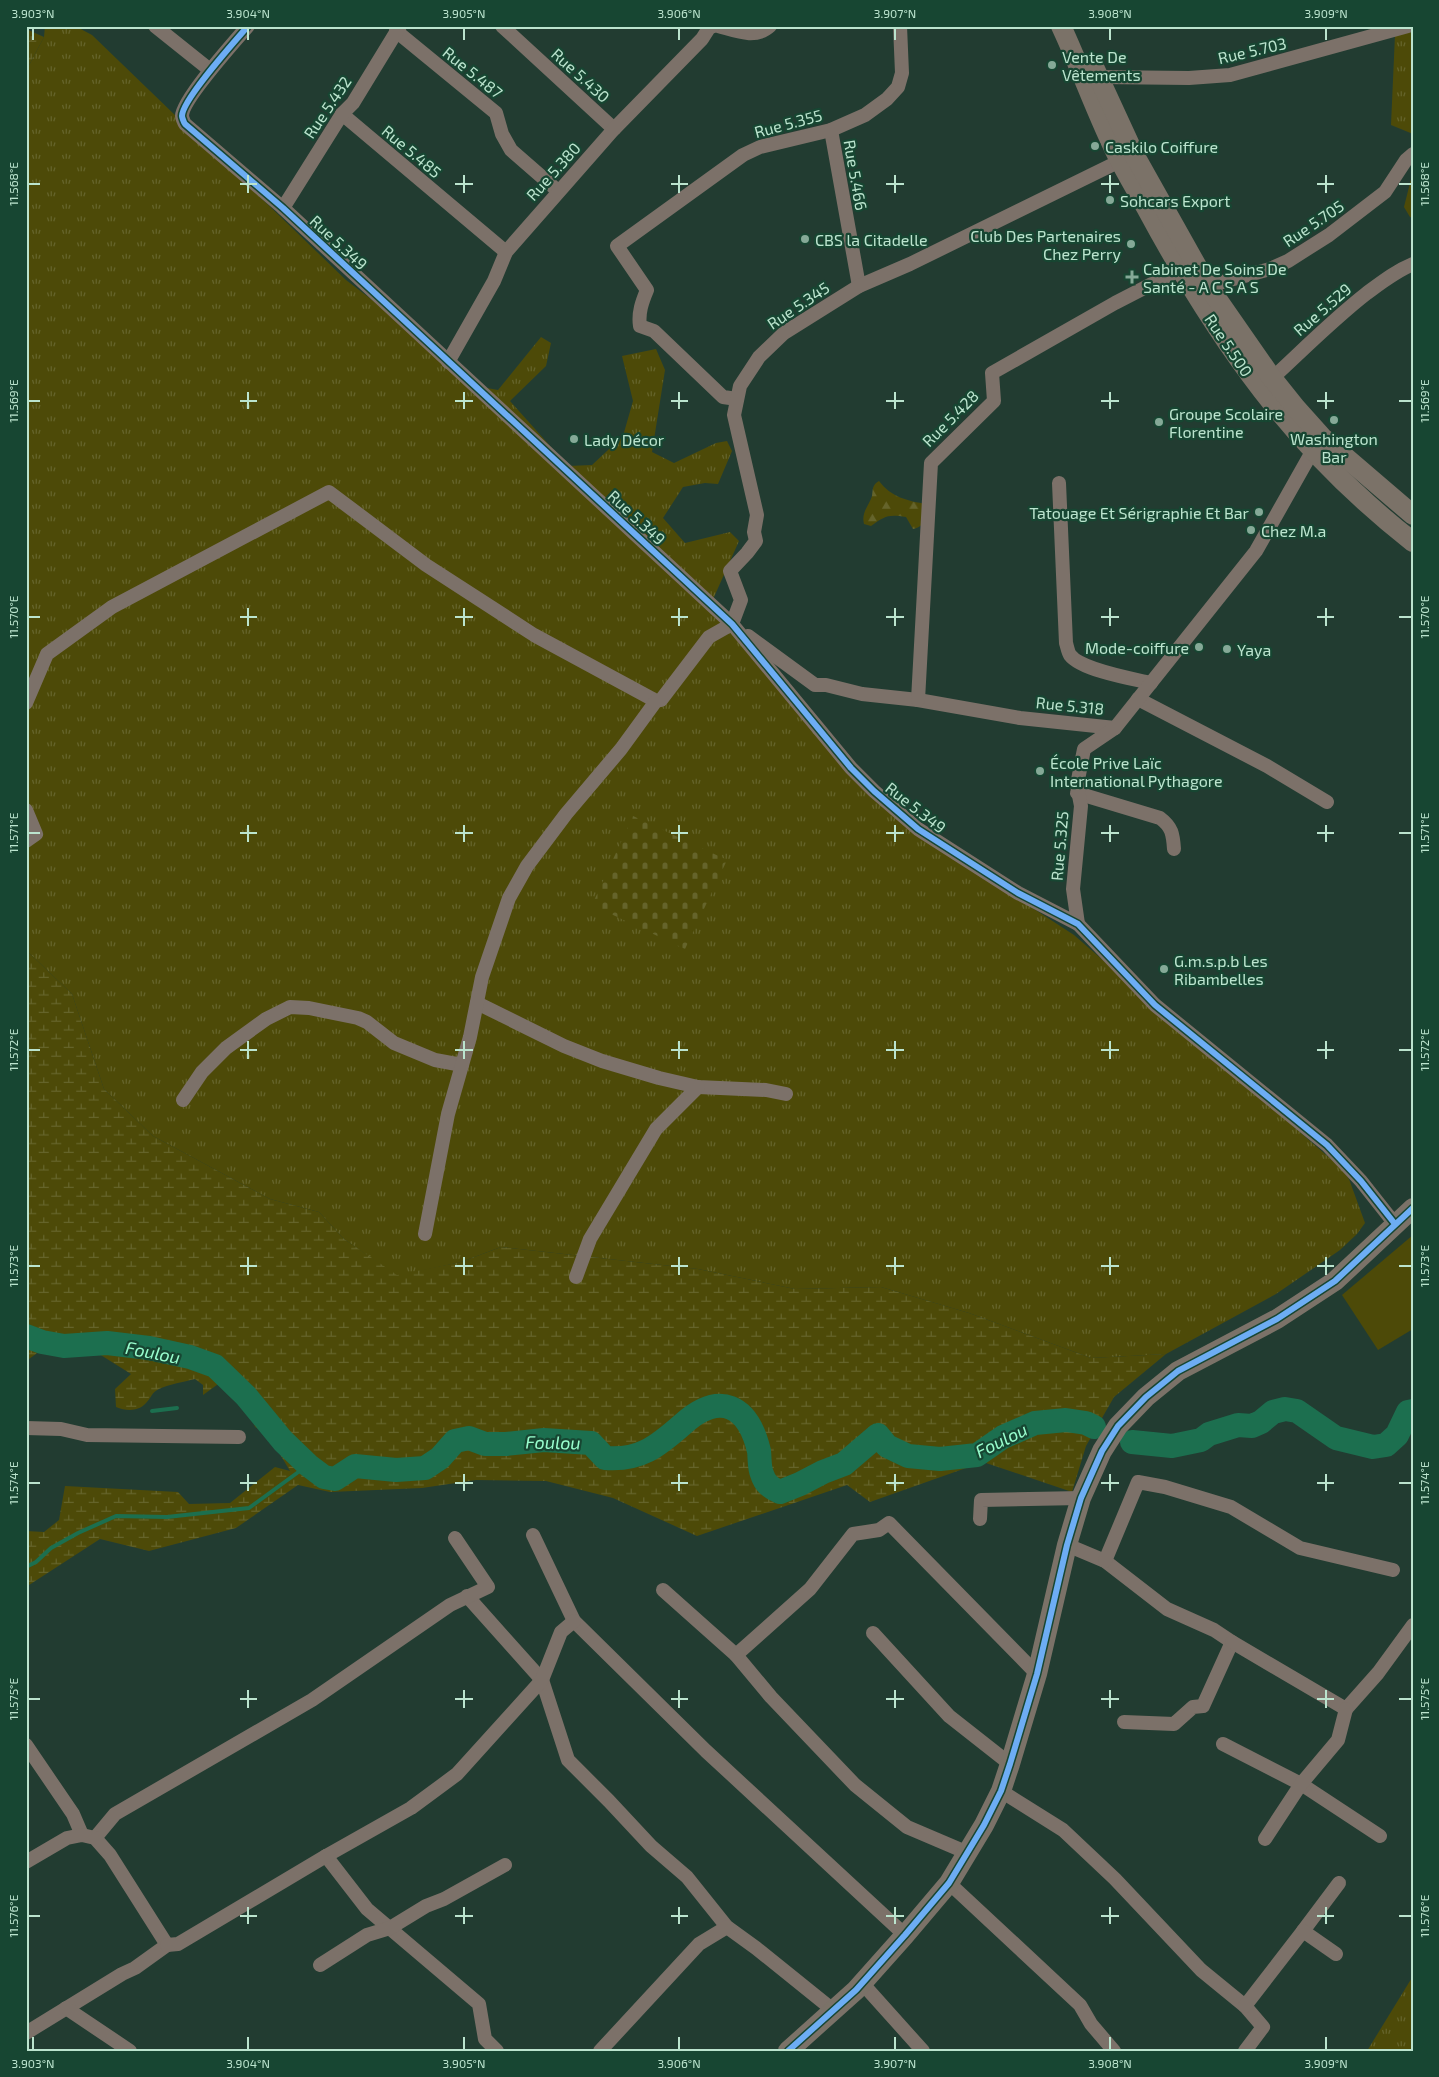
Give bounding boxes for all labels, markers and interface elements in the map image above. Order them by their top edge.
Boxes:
text: 3.903°N [11,6,55,20]
text: 3.904°N [226,6,270,20]
text: 3.905°N [443,6,485,20]
text: 3.906°N [657,6,701,20]
text: 3.907°N [874,6,916,20]
text: 3.908°N [1088,6,1132,20]
text: 3.909°N [1304,6,1348,20]
street label: Rue 5.703 [1216,33,1288,67]
street label: Rue 5.487 [439,42,507,102]
street label: Rue 5.430 [548,44,614,106]
place label: Vente De Vêtements [1062,47,1141,84]
marker: Vente De Vêtements [1046,59,1058,71]
street label: Rue 5.432 [299,72,355,142]
street label: Rue 5.355 [752,105,824,141]
street label: Rue 5.485 [379,121,445,181]
place label: Caskilo Coiffure [1105,137,1218,156]
street label: Rue 5.380 [522,138,584,204]
street label: Rue 5.466 [840,138,872,212]
marker: Caskilo Coiffure [1089,140,1101,152]
text: 11.568°E [6,162,20,206]
text: 11.568°E [1417,162,1431,206]
place label: Sohcars Export [1120,191,1230,210]
marker: Sohcars Export [1104,194,1116,206]
street label: Rue 5.705 [1279,196,1347,250]
street label: Rue 5.349 [306,211,372,273]
place label: Club Des Partenaires Chez Perry [970,226,1122,263]
place label: CBS la Citadelle [815,230,928,249]
marker: CBS la Citadelle [799,233,811,245]
marker: Club Des Partenaires Chez Perry [1125,238,1137,250]
place label: Cabinet De Soins De Santé - A C S A S [1143,259,1287,296]
marker: Cabinet De Soins De Santé - A C S A S [1125,270,1139,284]
street label: Rue 5.345 [763,277,833,333]
street label: Rue 5.529 [1289,279,1355,339]
street label: Rue 5.500 [1201,310,1257,380]
text: 11.569°E [6,379,20,423]
text: 11.569°E [1417,379,1431,423]
street label: Rue 5.428 [918,386,982,450]
place label: Groupe Scolaire Florentine [1169,404,1283,441]
marker: Washington Bar [1328,414,1340,426]
marker: Groupe Scolaire Florentine [1153,416,1165,428]
place label: Washington Bar [1290,429,1378,466]
place label: Lady Décor [584,430,665,449]
marker: Lady Décor [568,433,580,445]
street label: Rue 5.349 [604,486,670,548]
place label: Tatouage Et Sérigraphie Et Bar [1029,503,1250,522]
marker: Tatouage Et Sérigraphie Et Bar [1253,506,1265,518]
place label: Chez M.a [1261,521,1326,540]
marker: Chez M.a [1245,524,1257,536]
text: 11.570°E [6,595,20,639]
text: 11.570°E [1417,595,1431,639]
place label: Mode-coiffure [1085,638,1189,657]
place label: Yaya [1237,640,1271,659]
marker: Mode-coiffure [1193,641,1205,653]
marker: Yaya [1221,643,1233,655]
street label: Rue 5.318 [1035,692,1105,718]
place label: École Prive Laïc International Pythagore [1050,753,1223,790]
marker: École Prive Laïc International Pythagore [1034,765,1046,777]
street label: Rue 5.349 [882,778,950,836]
street label: Rue 5.325 [1046,810,1072,882]
text: 11.571°E [6,812,20,853]
text: 11.571°E [1417,812,1431,853]
place label: G.m.s.p.b Les Ribambelles [1174,951,1268,988]
marker: G.m.s.p.b Les Ribambelles [1158,963,1170,975]
text: 11.572°E [6,1028,20,1071]
text: 11.572°E [1417,1028,1431,1071]
text: 11.573°E [6,1244,20,1287]
text: 11.573°E [1417,1244,1431,1287]
water label: Foulou [124,1336,182,1368]
water label: Foulou [971,1418,1031,1462]
water label: Foulou [525,1431,581,1453]
text: 11.574°E [6,1461,20,1505]
text: 11.574°E [1417,1461,1431,1505]
text: 11.575°E [6,1678,20,1720]
text: 11.575°E [1417,1678,1431,1720]
text: 11.576°E [6,1894,20,1937]
text: 11.576°E [1417,1894,1431,1937]
text: 3.903°N [11,2056,55,2070]
text: 3.904°N [226,2056,270,2070]
text: 3.905°N [443,2056,485,2070]
text: 3.906°N [657,2056,701,2070]
text: 3.907°N [874,2056,916,2070]
text: 3.908°N [1088,2056,1132,2070]
text: 3.909°N [1304,2056,1348,2070]

